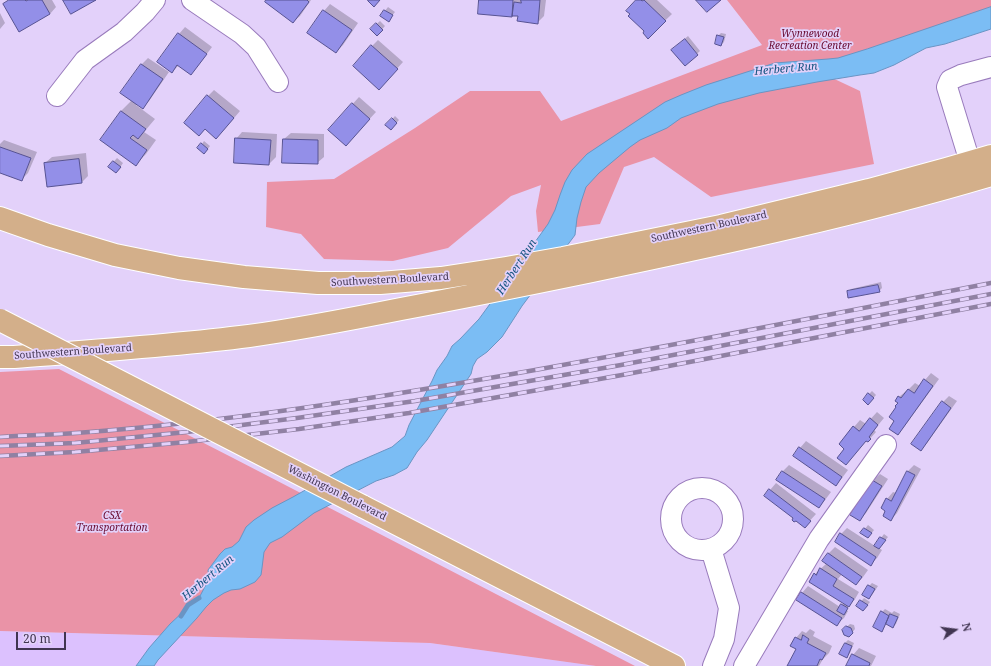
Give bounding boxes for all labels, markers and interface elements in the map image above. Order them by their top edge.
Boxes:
park label: Wynnewood Recreation Center [768,28,852,52]
water label: Herbert Run [754,60,818,78]
street label: Southwestern Boulevard [650,209,768,245]
water label: Herbert Run [494,237,540,297]
street label: Southwestern Boulevard [331,271,449,289]
street label: Southwestern Boulevard [14,342,132,362]
street label: Washington Boulevard [286,463,388,523]
park label: CSX Transportation [76,510,148,534]
water label: Herbert Run [179,553,237,603]
north arrow [935,610,975,650]
text: N [959,621,975,633]
scale bar [18,624,68,650]
text: 20 m [23,630,51,647]

